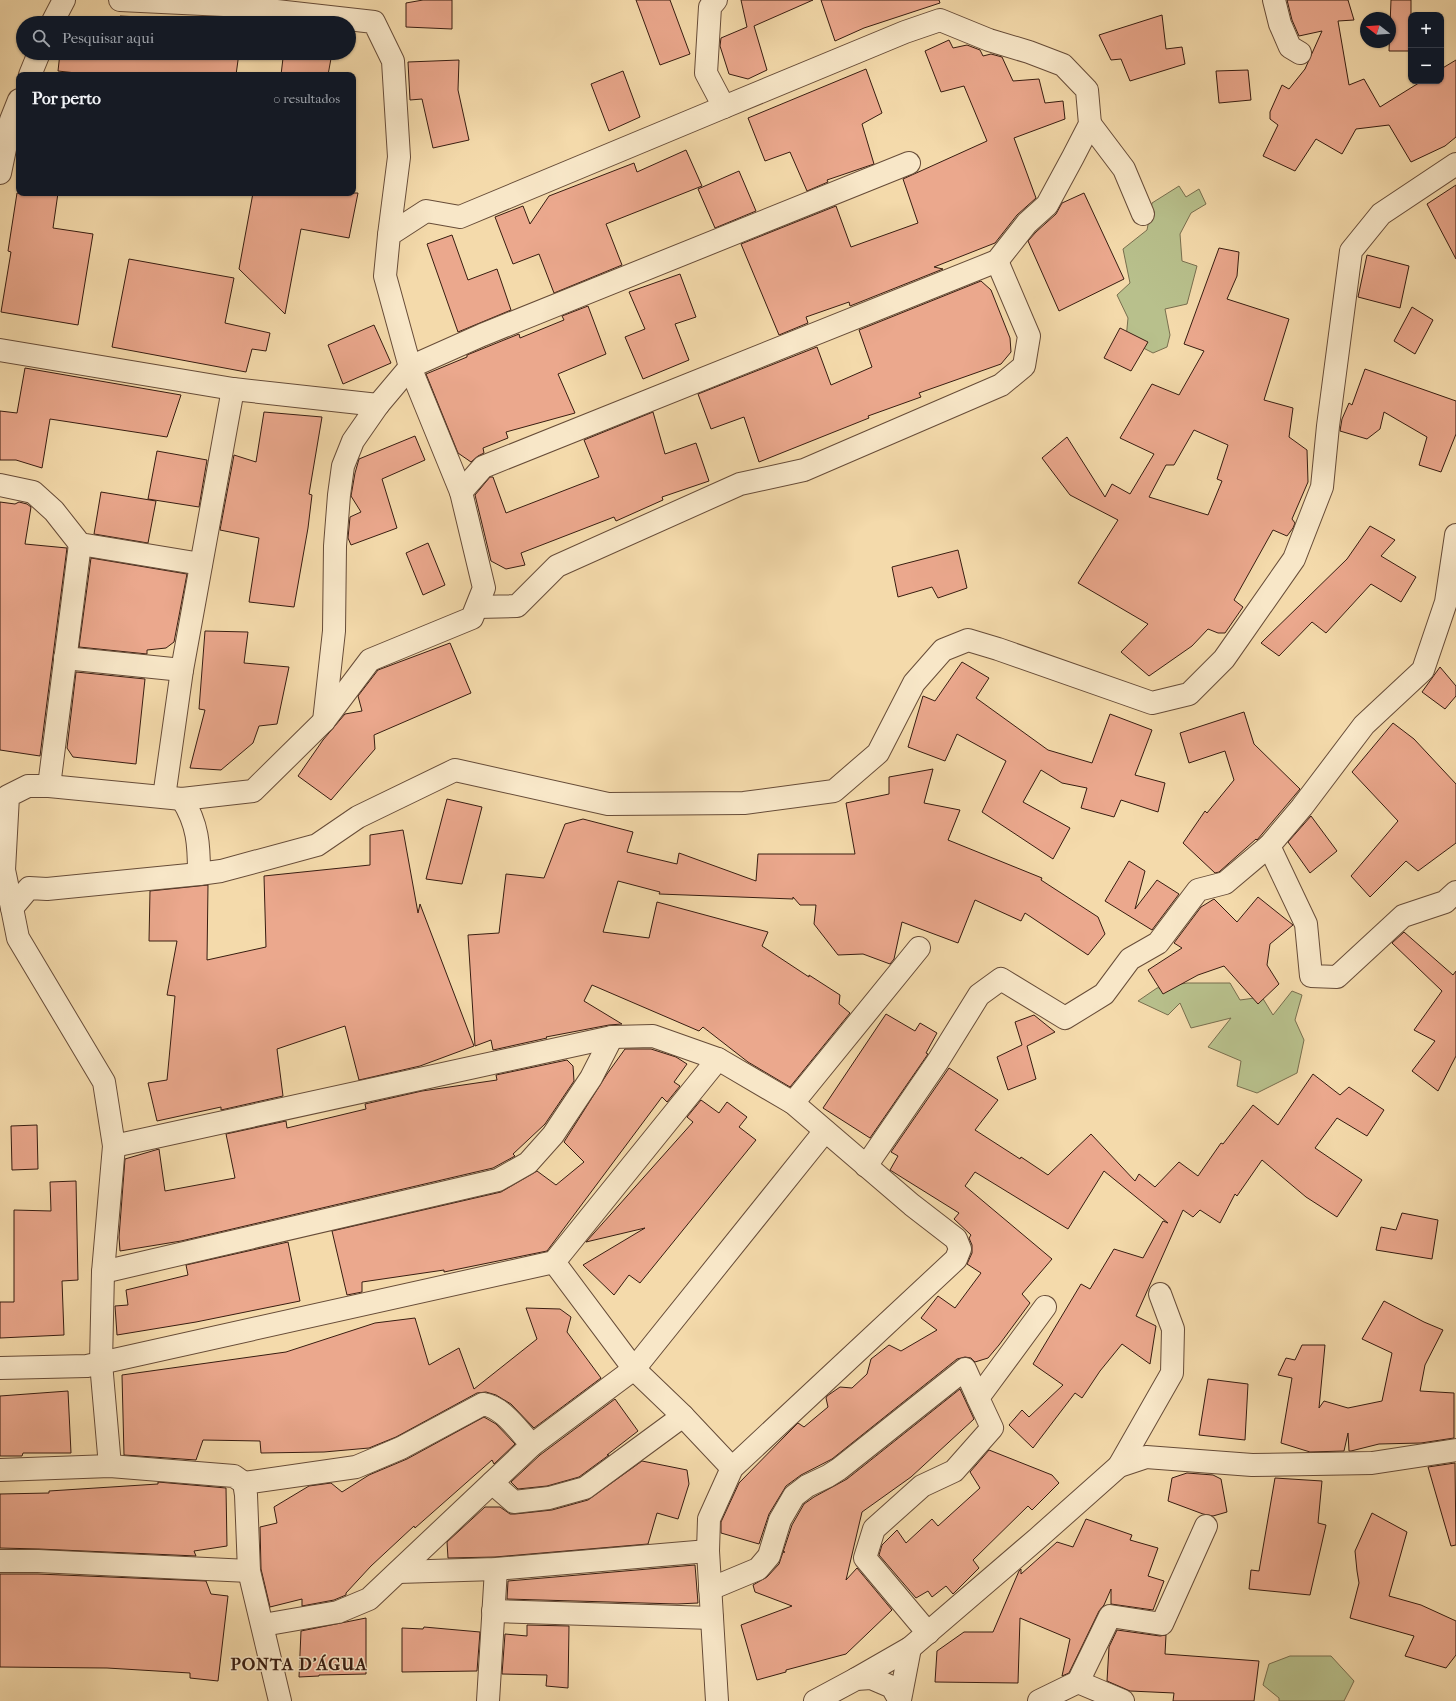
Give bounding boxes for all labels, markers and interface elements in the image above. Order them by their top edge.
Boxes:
north arrow [1360,12,1396,48]
map controls [1408,12,1444,84]
button: + [1408,12,1444,48]
search box [16,16,356,60]
icon: search [30,27,52,49]
text: Pesquisar aqui [62,29,154,47]
button: − [1408,48,1444,84]
text: Por perto [32,88,101,108]
text: 0 resultados [273,91,340,106]
district label: PONTA D'ÁGUA [231,1654,367,1674]

